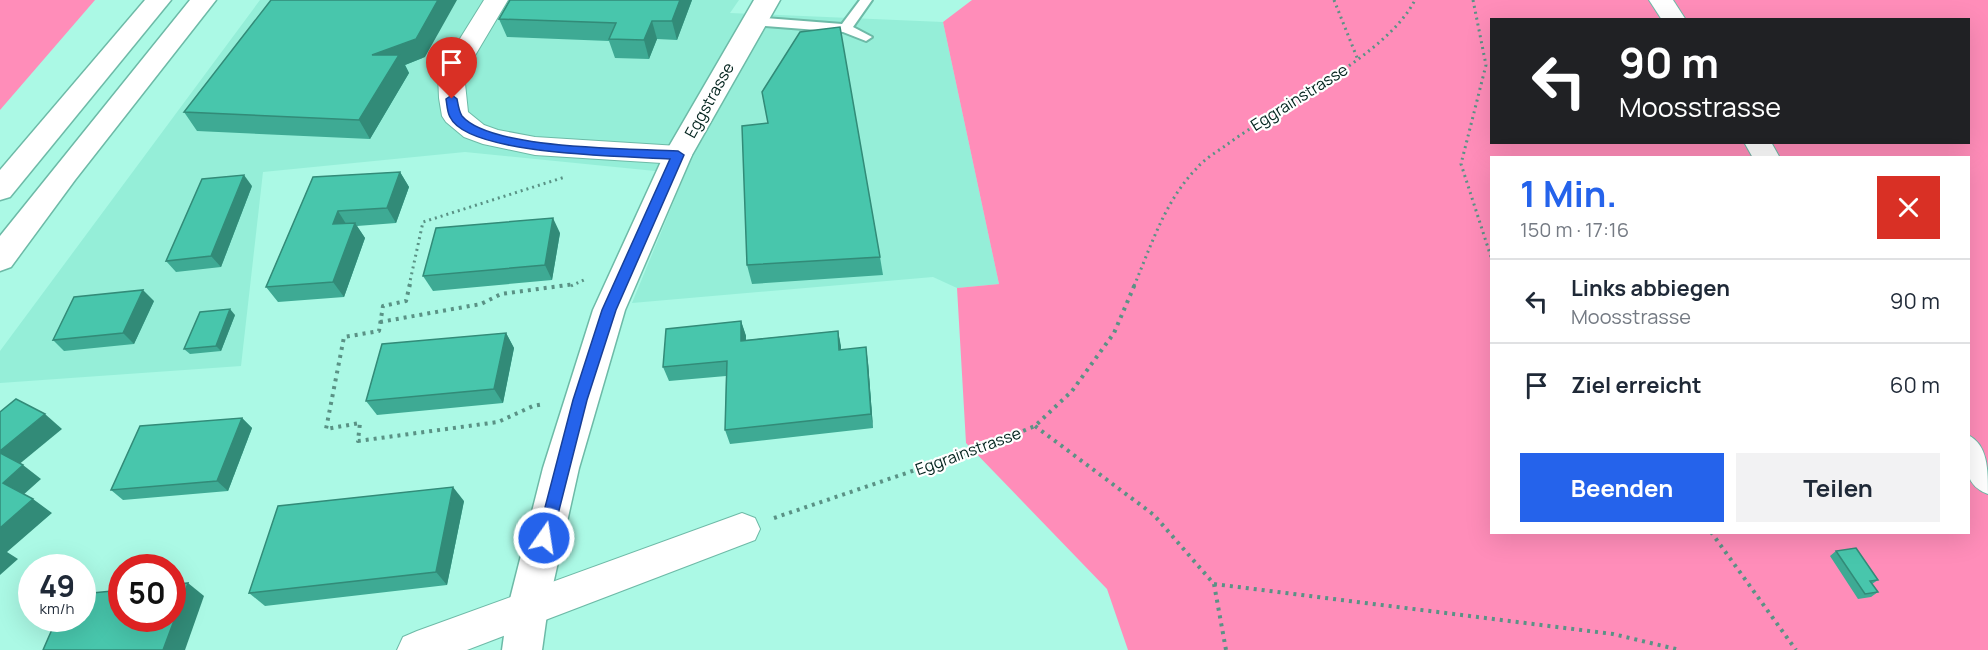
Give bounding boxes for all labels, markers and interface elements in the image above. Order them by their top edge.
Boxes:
text: 90 m [1619,33,1719,91]
pin [426,37,477,99]
icon: left [1520,42,1598,120]
icon: arrive [435,46,468,79]
street label: Eggstrasse [679,58,739,142]
street label: Eggrainstrasse [1246,58,1352,136]
text: Moosstrasse [1619,88,1781,125]
text: 1 Min. [1520,169,1617,218]
button: close [1877,176,1940,239]
text: 150 m · 17:16 [1520,216,1629,243]
text: Links abbiegen [1571,273,1730,303]
icon: left [1520,285,1553,318]
text: 90 m [1890,286,1940,316]
text: Moosstrasse [1571,303,1691,330]
icon: arrive [1520,369,1553,402]
text: Ziel erreicht [1571,370,1702,400]
text: 60 m [1890,370,1940,400]
street label: Eggrainstrasse [912,422,1024,480]
button: Beenden [1520,453,1724,522]
button: Teilen [1736,453,1940,522]
position arrow [512,506,576,570]
speed limit sign: 50 [108,554,186,632]
text: 49 [39,565,75,606]
text: km/h [40,598,74,619]

